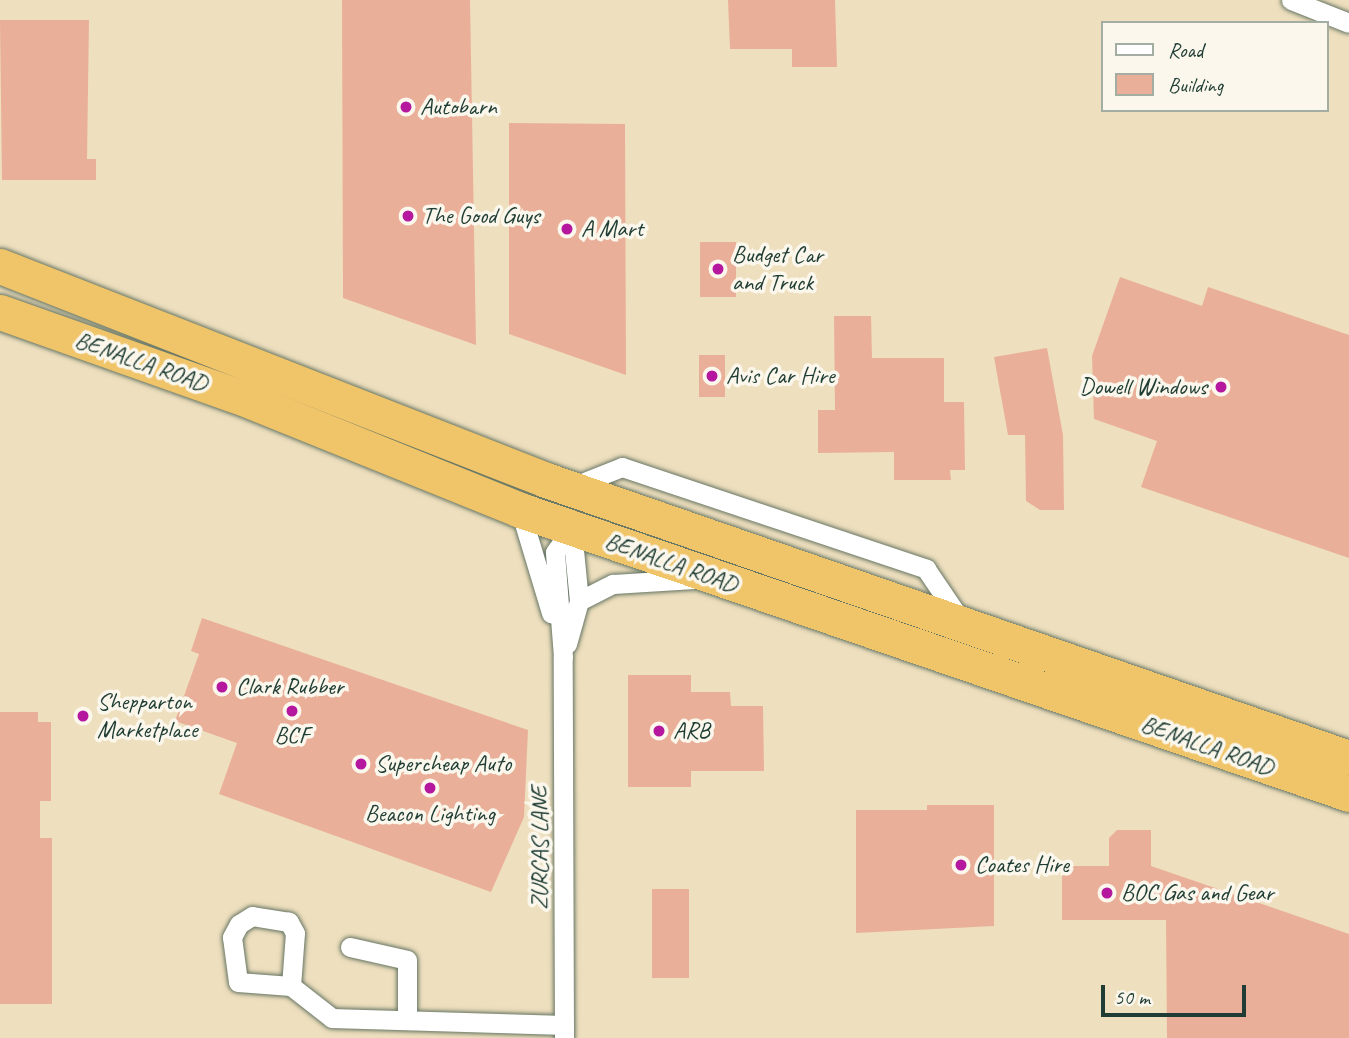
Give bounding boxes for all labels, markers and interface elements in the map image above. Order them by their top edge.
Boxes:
legend [1100,21,1328,112]
text: Road [1168,37,1203,63]
text: Building [1168,72,1223,98]
place label: Autobarn [420,93,497,121]
marker: Autobarn [398,99,414,115]
place label: The Good Guys [422,202,539,230]
marker: The Good Guys [400,208,416,224]
place label: A Mart [581,215,643,243]
marker: A Mart [559,221,575,237]
place label: Budget Car and Truck [732,241,823,297]
marker: Budget Car and Truck [710,261,726,277]
street label: BENALLA ROAD [71,326,211,398]
place label: Avis Car Hire [726,362,836,390]
marker: Avis Car Hire [704,368,720,384]
place label: Dowell Windows [1079,373,1207,401]
marker: Dowell Windows [1213,379,1229,395]
street label: BENALLA ROAD [601,527,741,599]
place label: Clark Rubber [236,673,343,701]
marker: Clark Rubber [214,679,230,695]
place label: Shepparton Marketplace [97,688,198,744]
marker: BCF [284,703,300,719]
marker: Shepparton Marketplace [75,708,91,724]
street label: BENALLA ROAD [1137,710,1277,782]
place label: ARB [673,717,710,745]
place label: BCF [275,722,309,750]
marker: ARB [651,723,667,739]
place label: Supercheap Auto [375,750,511,778]
marker: Supercheap Auto [353,756,369,772]
marker: Beacon Lighting [422,780,438,796]
street label: ZURCAS LANE [526,785,554,911]
place label: Beacon Lighting [365,800,495,828]
place label: Coates Hire [975,851,1069,879]
marker: Coates Hire [953,857,969,873]
place label: BOC Gas and Gear [1121,879,1273,907]
marker: BOC Gas and Gear [1099,885,1115,901]
scale bar [1104,972,1249,1016]
text: 50 m [1114,984,1150,1010]

